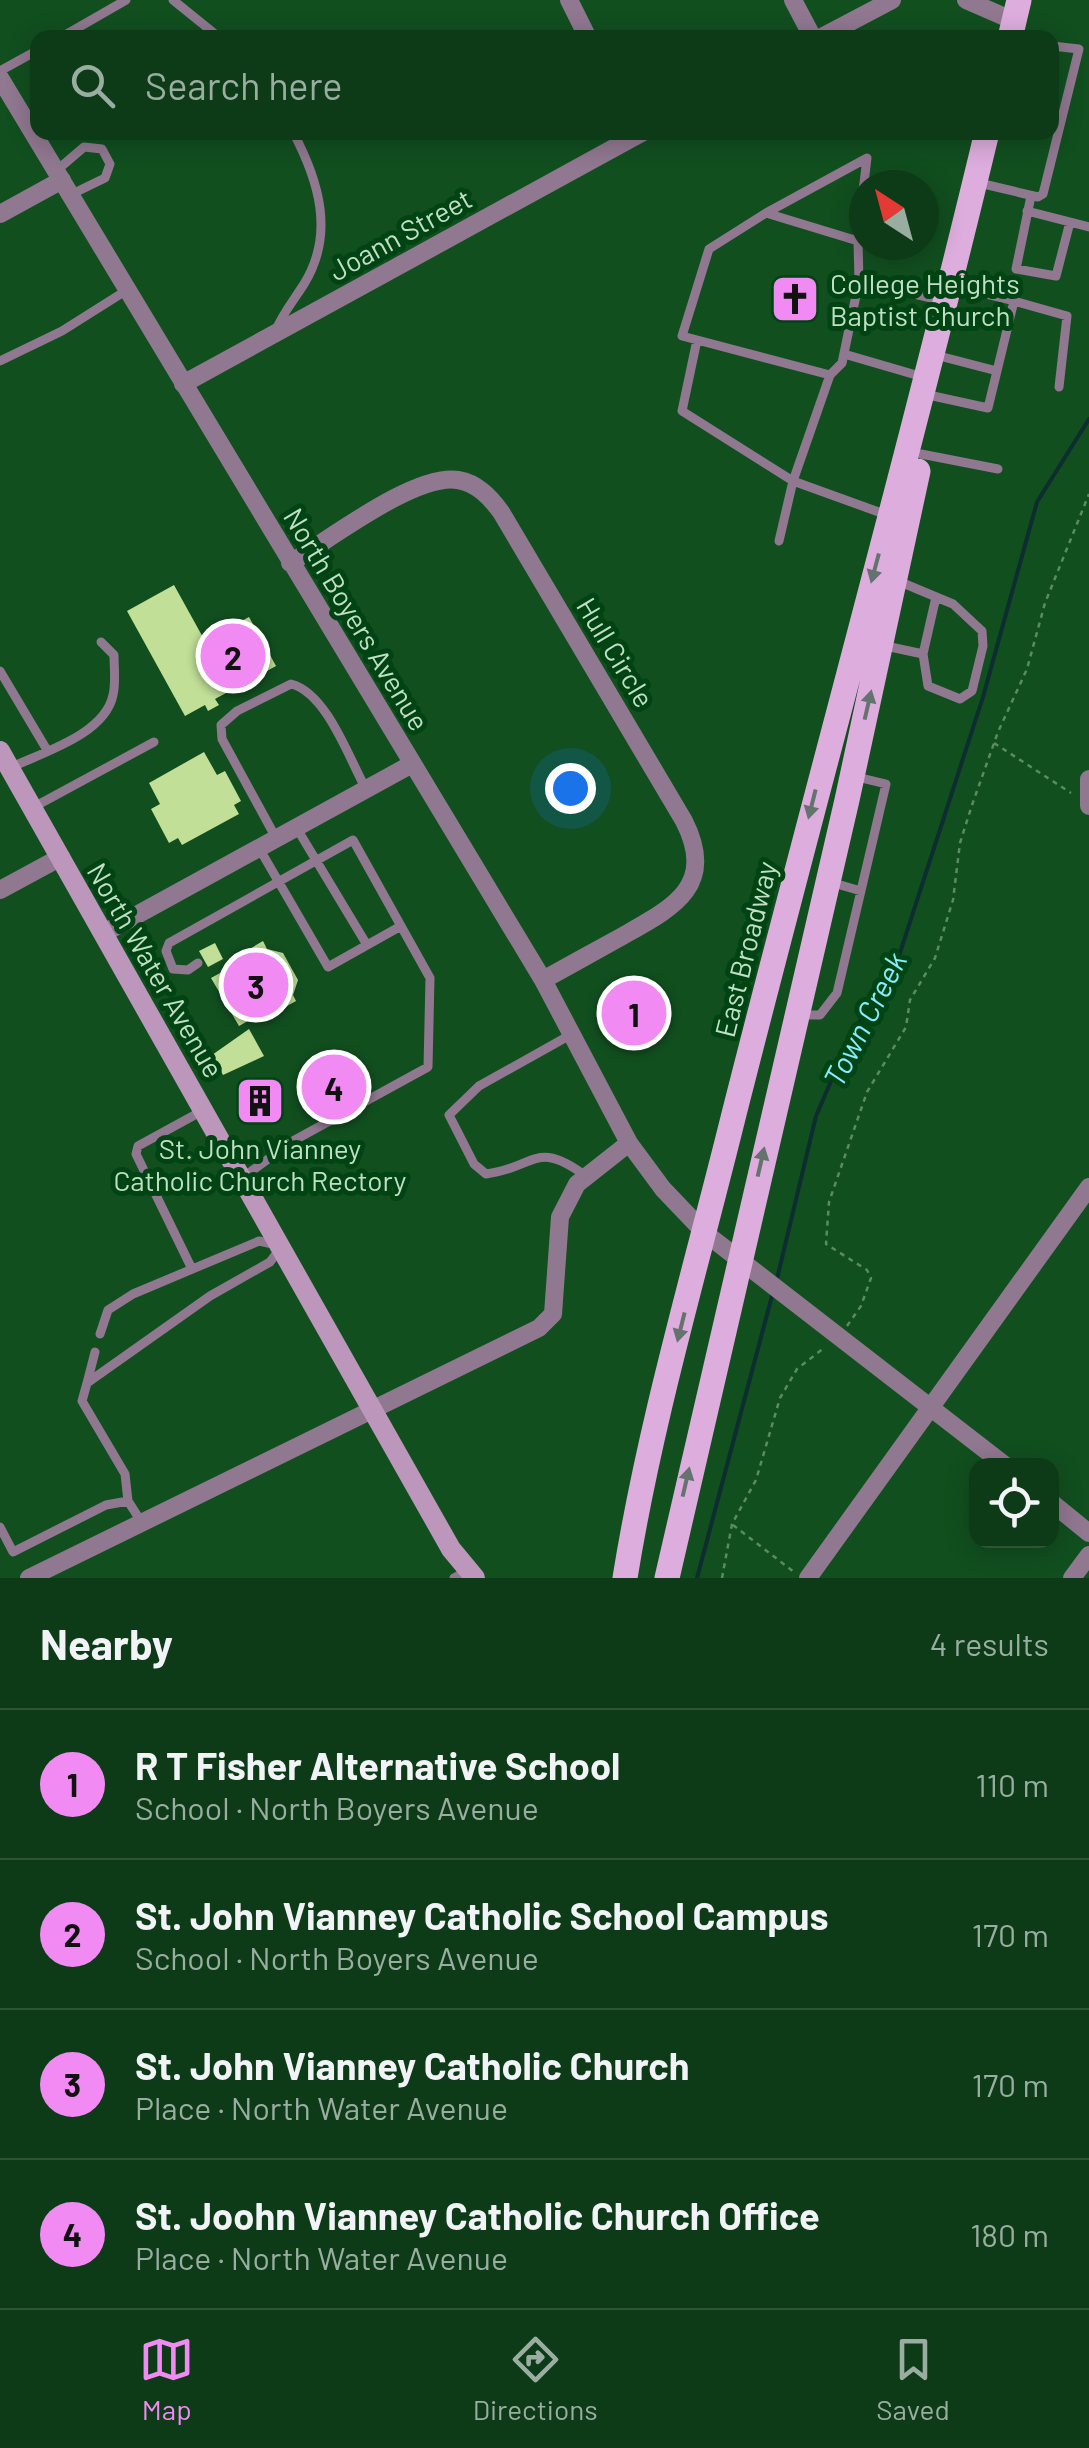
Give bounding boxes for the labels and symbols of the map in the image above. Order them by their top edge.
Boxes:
north arrow [849,170,939,260]
street label: Joann Street [323,181,477,287]
place label: College Heights Baptist Church [830,266,1020,332]
church icon: College Heights Baptist Church [769,273,821,325]
street label: North Boyers Avenue [277,502,437,736]
one-way arrow [867,553,883,584]
street label: Hull Circle [570,591,662,713]
pin: 2 [200,618,266,694]
one-way arrow [861,689,876,720]
your location [545,763,596,814]
one-way arrow [804,789,820,820]
street label: North Water Avenue [81,856,231,1084]
street label: East Broadway [707,858,783,1040]
water label: Town Creek [815,945,913,1092]
pin: 3 [224,948,288,1022]
pin: 1 [602,976,666,1050]
pin: 4 [302,1050,366,1124]
building icon: St. John Vianney Catholic Church Rectory [234,1075,286,1127]
place label: St. John Vianney Catholic Church Rectory [114,1131,407,1197]
one-way arrow [754,1146,769,1177]
one-way arrow [673,1312,688,1343]
one-way arrow [679,1466,694,1497]

